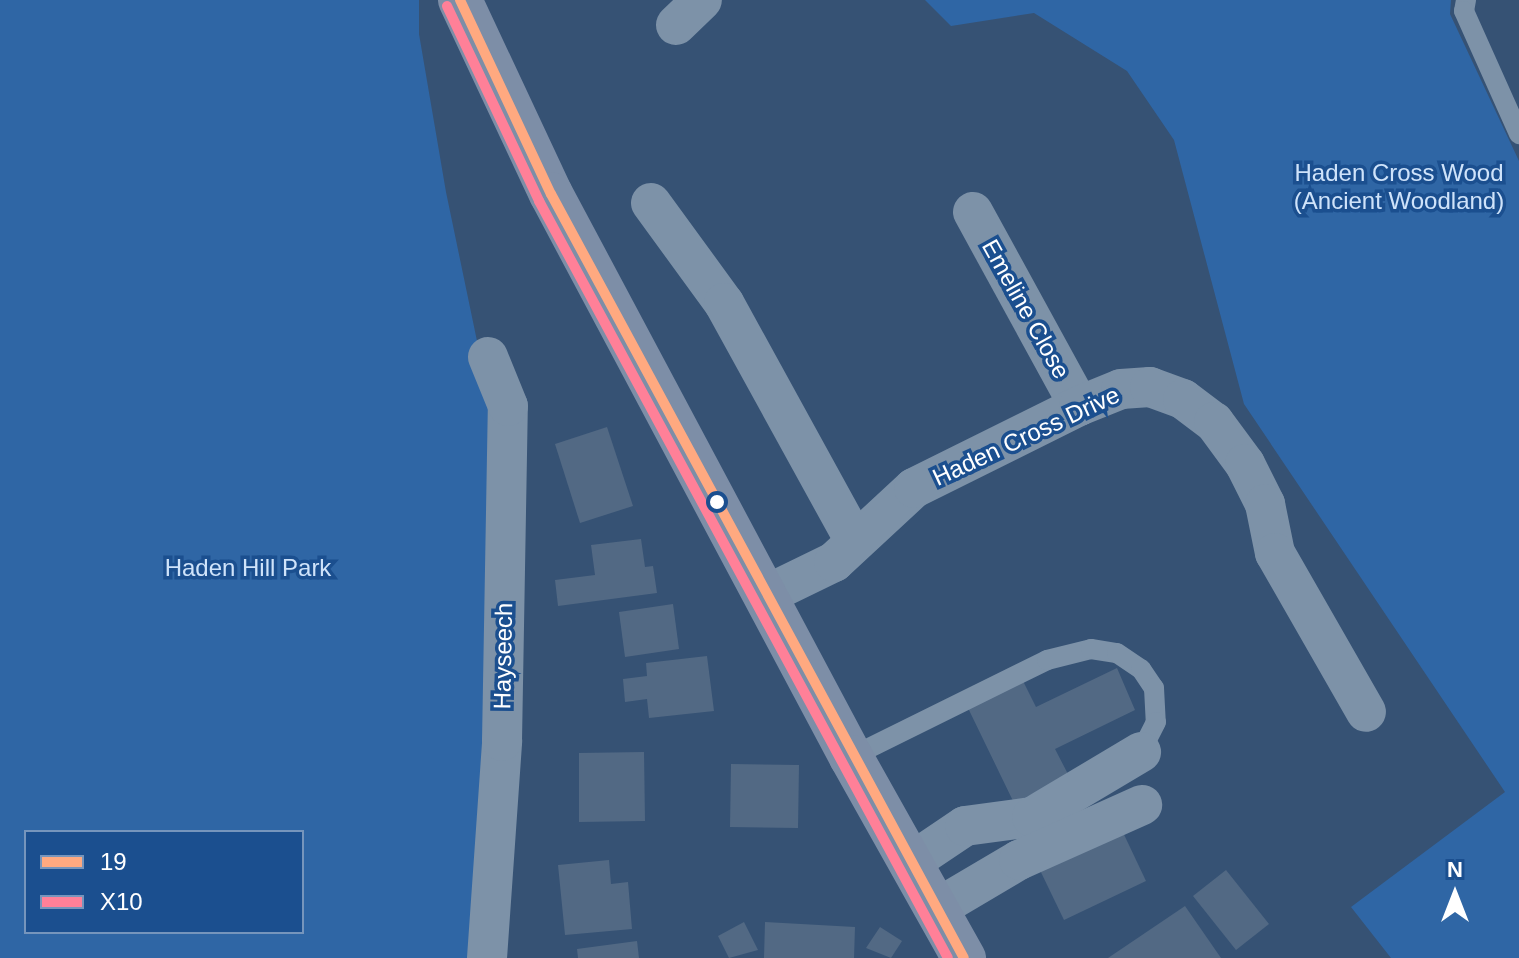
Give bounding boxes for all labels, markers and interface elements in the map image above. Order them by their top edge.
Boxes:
park label: Haden Cross Wood (Ancient Woodland) [1294,159,1504,215]
street label: Emeline Close [976,234,1076,384]
street label: Haden Cross Drive [928,380,1124,492]
unlabelled marker [709,494,725,510]
park label: Haden Hill Park [165,554,331,582]
street label: Hayseech [488,602,518,710]
legend [24,830,304,934]
text: 19 [100,848,127,875]
north arrow [1415,854,1495,934]
text: N [1447,857,1463,882]
text: X10 [100,888,143,915]

